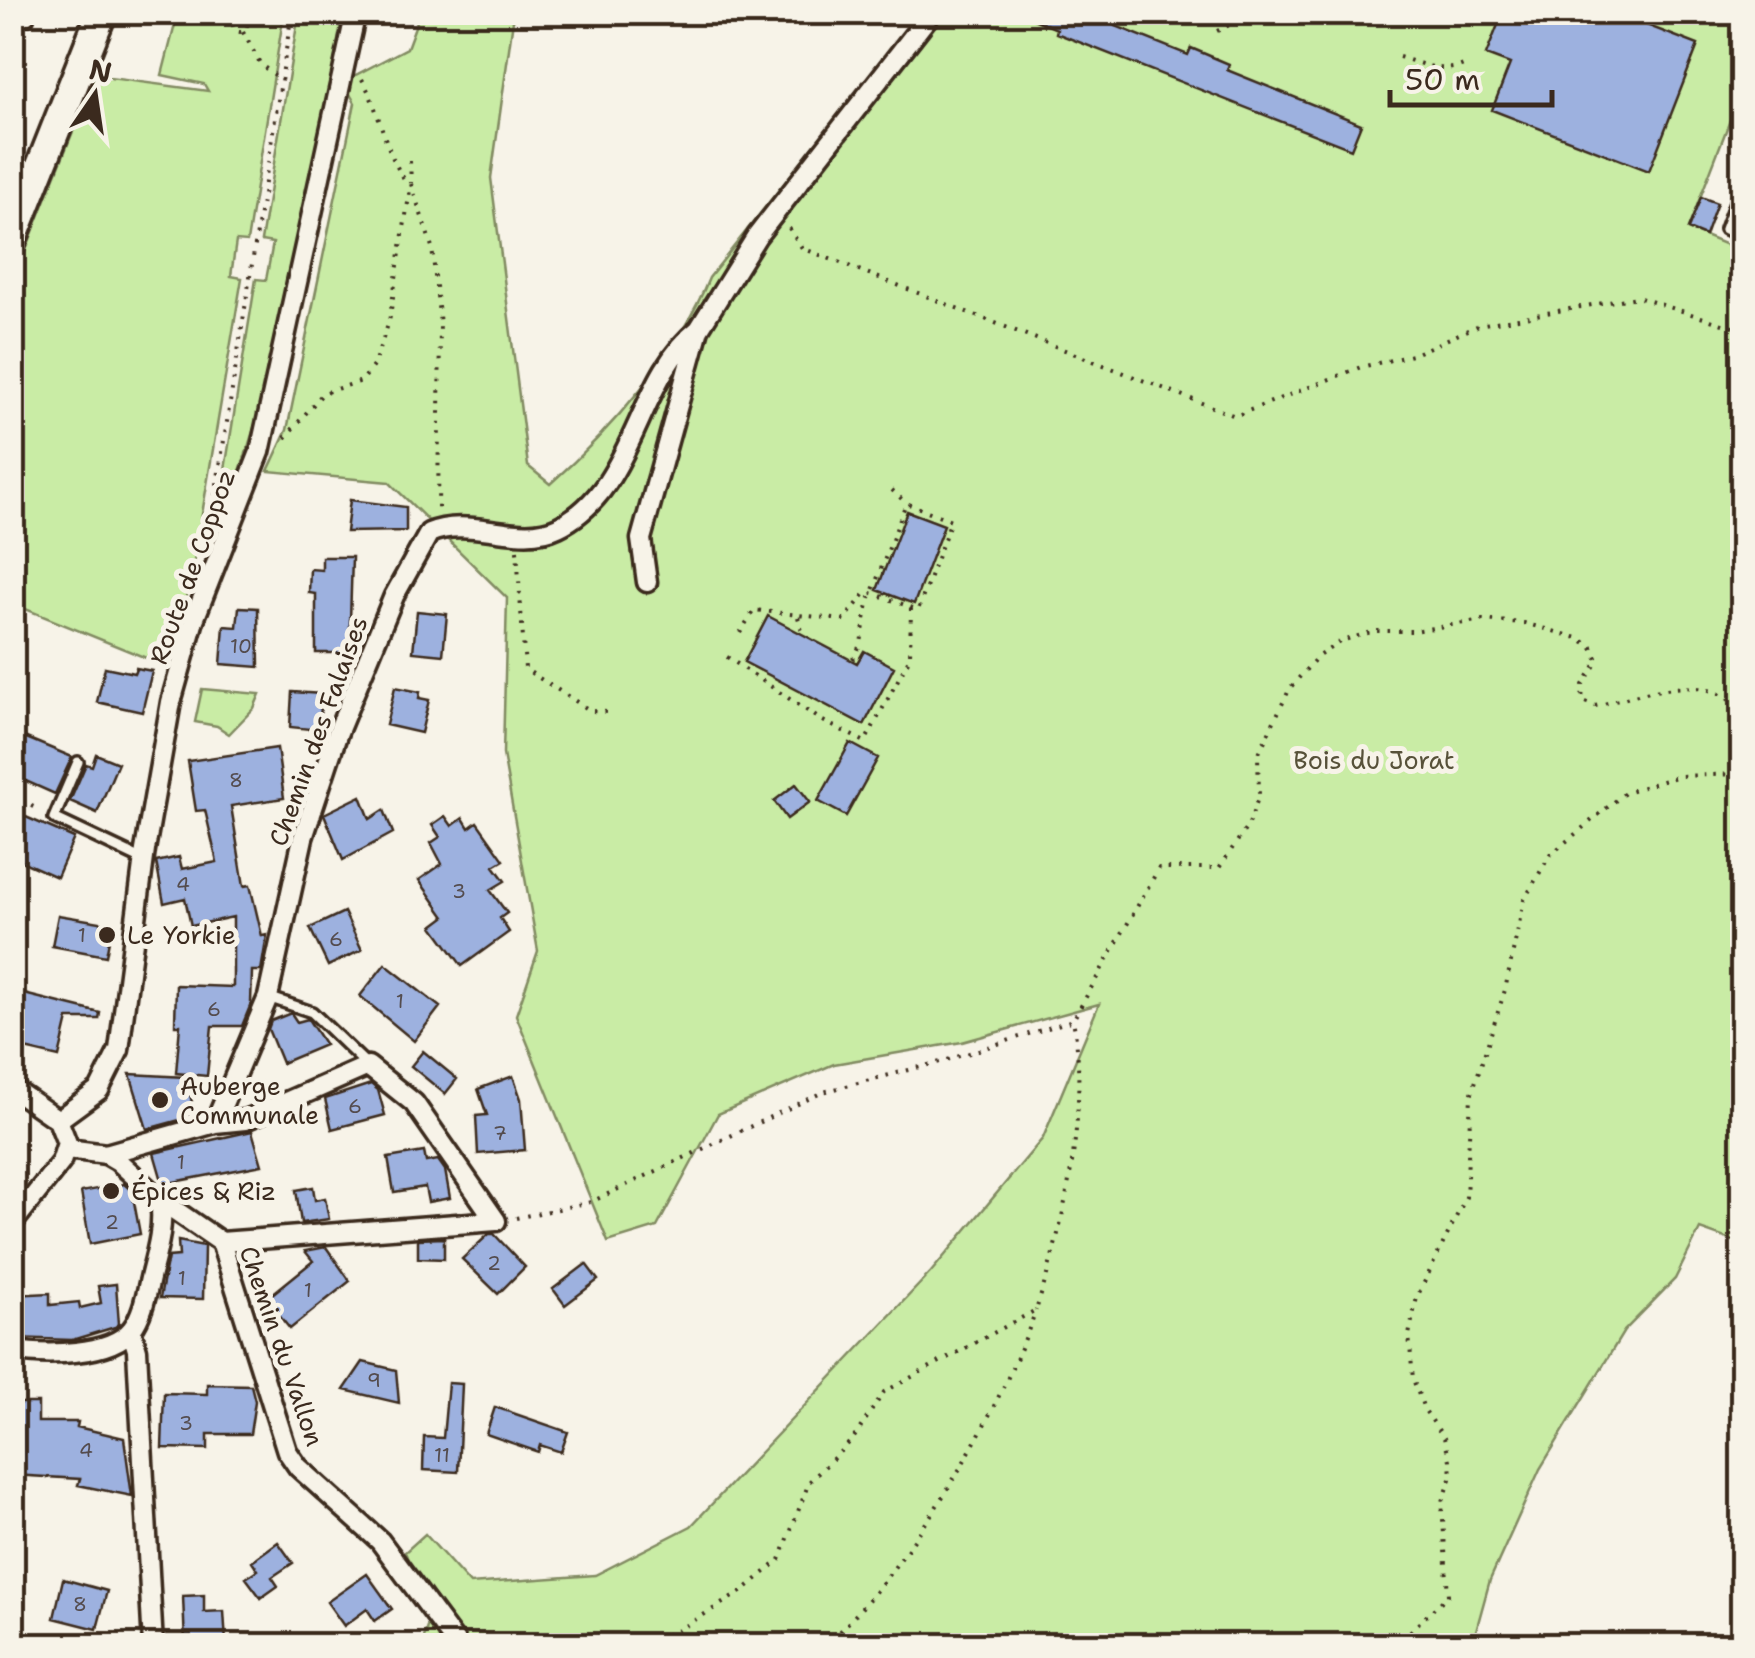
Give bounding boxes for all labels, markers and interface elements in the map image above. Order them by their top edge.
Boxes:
north arrow [45,45,145,145]
scale bar [1390,45,1552,107]
text: N [86,50,116,92]
text: 50 m [1405,59,1480,100]
street label: Route de Coppoz [141,465,243,669]
street label: Chemin des Falaises [261,611,375,851]
house number: 10 [230,633,252,659]
park label: Bois du Jorat [1293,743,1455,777]
house number: 8 [229,767,243,793]
house number: 4 [176,871,190,897]
house number: 3 [452,878,466,904]
place label: Le Yorkie [127,918,236,952]
house number: 1 [78,922,86,948]
marker: Le Yorkie [96,924,118,946]
house number: 6 [329,926,343,952]
house number: 1 [396,988,404,1014]
house number: 6 [207,996,221,1022]
place label: Auberge Communale [180,1069,319,1132]
marker: Auberge Communale [149,1089,171,1111]
house number: 6 [348,1093,362,1119]
house number: 7 [493,1120,507,1146]
house number: 1 [177,1149,185,1175]
place label: Épices & Riz [131,1174,276,1208]
marker: Épices & Riz [100,1180,122,1202]
house number: 2 [105,1209,119,1235]
street label: Chemin du Vallon [232,1241,332,1451]
house number: 2 [487,1250,501,1276]
house number: 1 [178,1265,186,1291]
house number: 1 [304,1277,312,1303]
house number: 9 [367,1367,381,1393]
house number: 3 [179,1410,193,1436]
house number: 4 [79,1437,93,1463]
house number: 11 [434,1442,450,1468]
house number: 8 [73,1591,87,1617]

